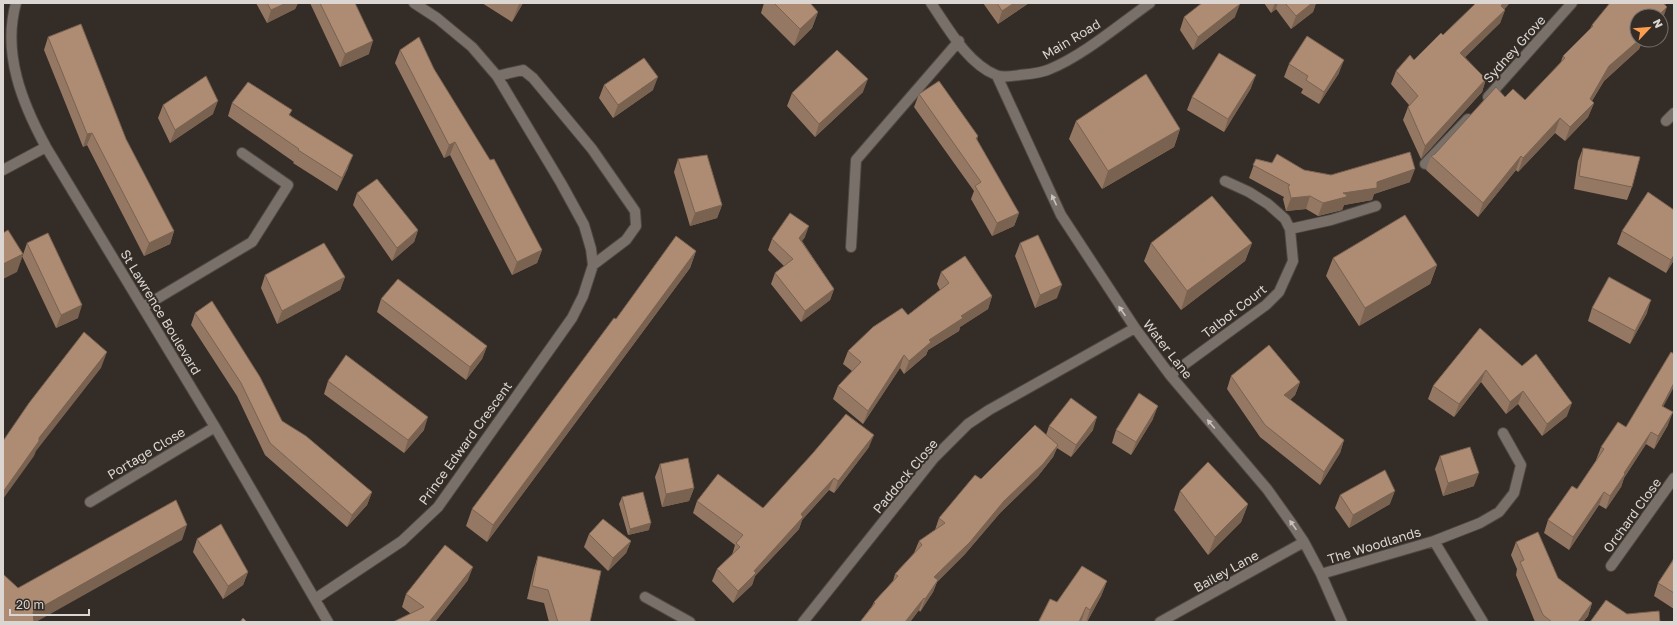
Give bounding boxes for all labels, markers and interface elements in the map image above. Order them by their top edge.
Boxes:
north arrow [1629,8,1669,48]
street label: Sydney Grove [1480,12,1548,86]
street label: Main Road [1039,15,1103,63]
text: N [1651,17,1666,30]
one-way arrow [1051,195,1057,206]
street label: St Lawrence Boulevard [117,247,205,377]
street label: Talbot Court [1198,281,1270,341]
one-way arrow [1118,305,1126,316]
street label: Water Lane [1140,316,1196,382]
street label: Prince Edward Crescent [415,378,515,508]
one-way arrow [1207,418,1216,429]
street label: Portage Close [104,423,188,483]
street label: Paddock Close [869,435,941,517]
street label: Orchard Close [1600,475,1664,555]
one-way arrow [1289,520,1297,530]
street label: The Woodlands [1325,523,1423,567]
street label: Bailey Lane [1191,547,1261,595]
scale bar [10,591,89,617]
text: 20 m [16,597,44,612]

